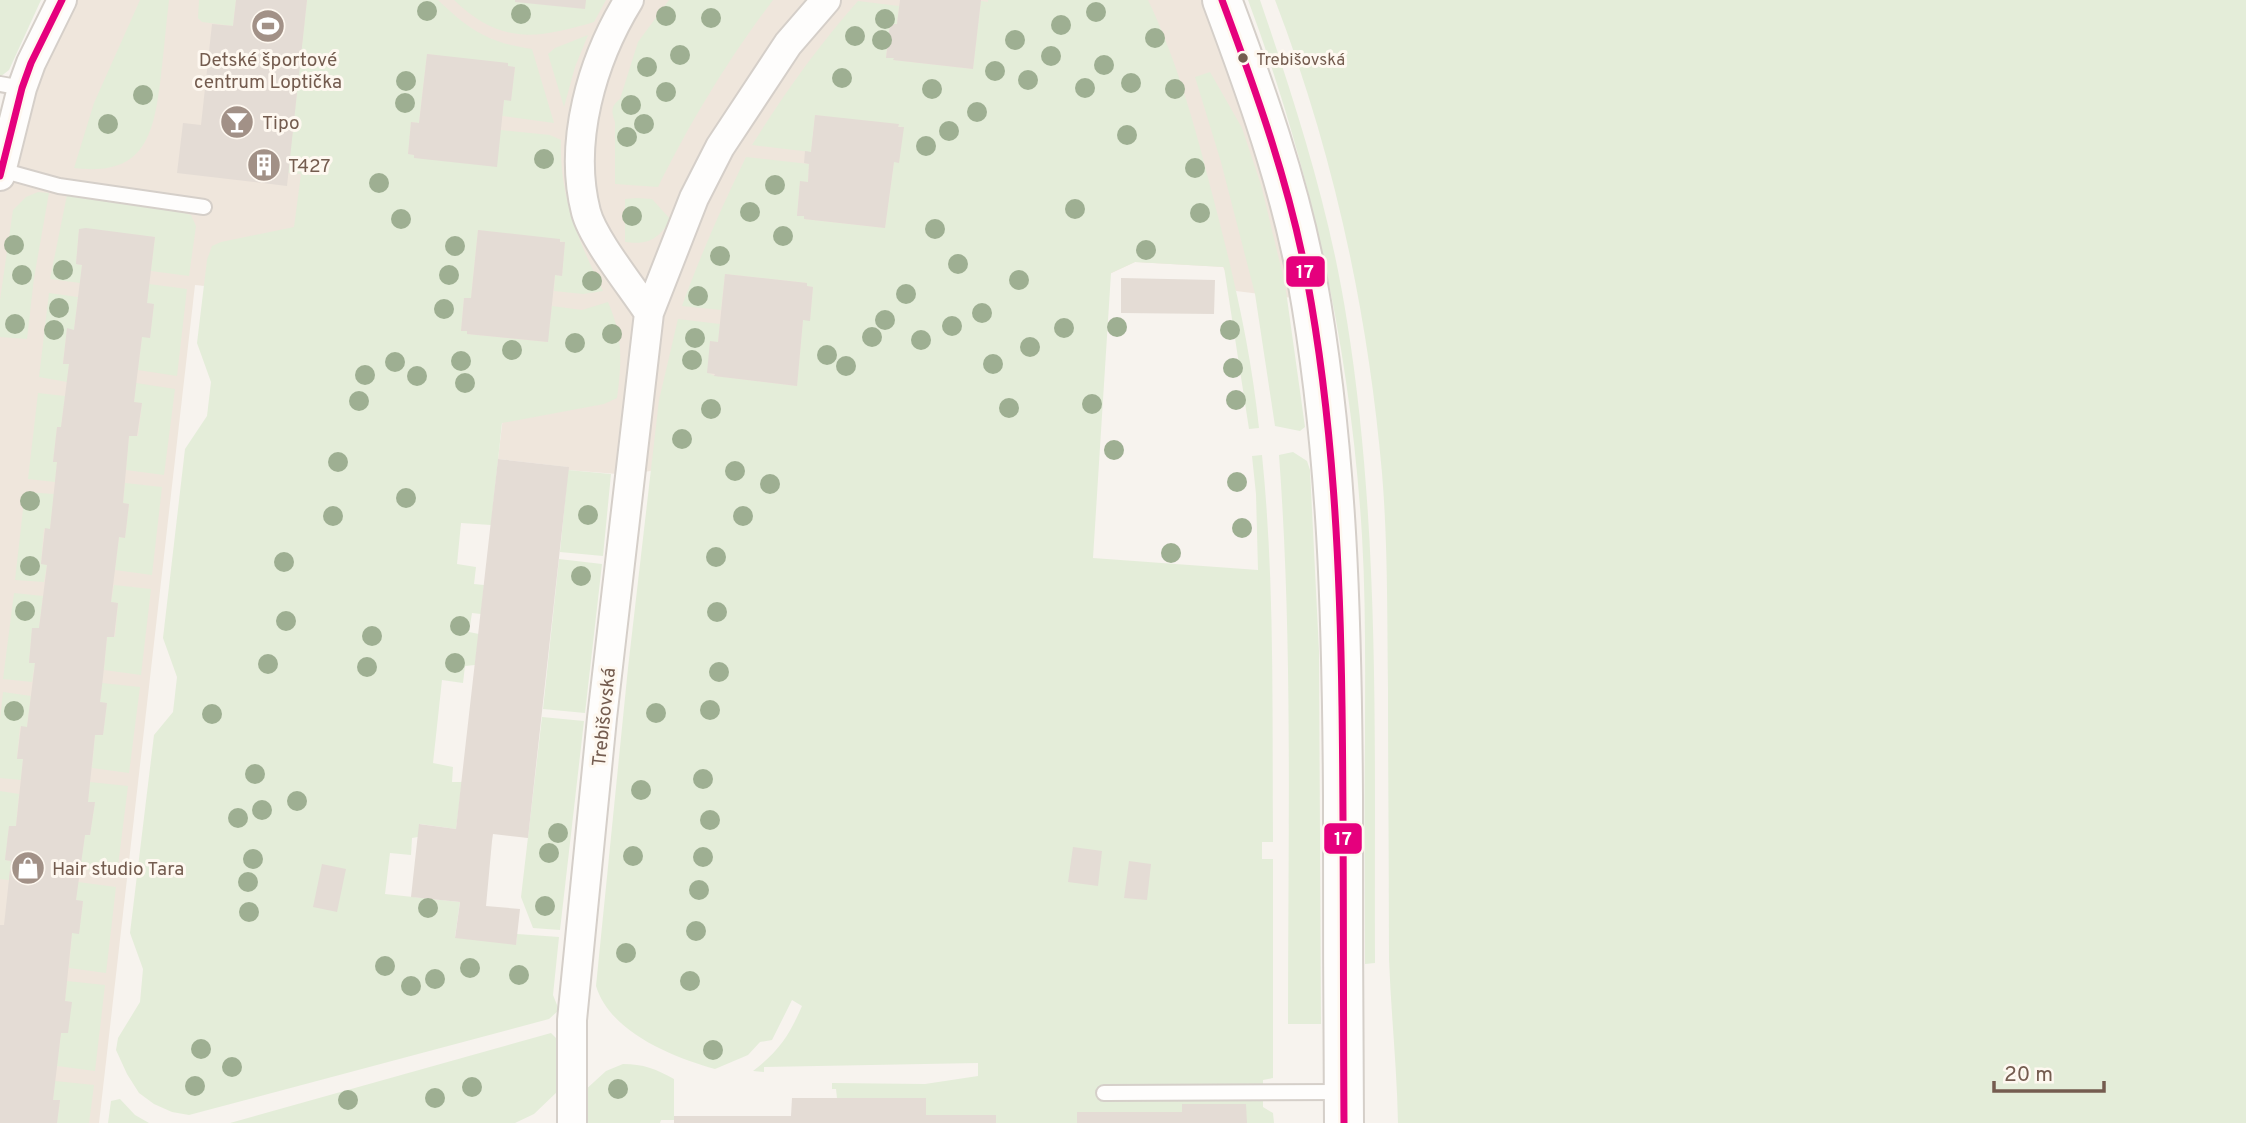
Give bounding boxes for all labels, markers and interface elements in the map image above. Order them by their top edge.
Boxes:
sports icon: Detské športové centrum Loptička [249,7,287,45]
place label: Detské športové centrum Loptička [194,49,342,95]
place label: Trebišovská [1256,50,1345,72]
marker: Trebišovská [1236,51,1250,65]
bar icon: Tipo [218,103,256,141]
place label: Tipo [262,112,300,136]
building icon: T427 [245,146,283,184]
place label: T427 [288,155,330,179]
line badge: 17 [1285,255,1326,288]
text: 17 [1296,261,1314,285]
street label: Trebišovská [588,666,622,768]
line badge: 17 [1323,822,1363,855]
text: 17 [1334,828,1352,852]
shop icon: Hair studio Tara [9,849,47,887]
place label: Hair studio Tara [52,858,184,882]
scale bar [1994,1050,2104,1094]
text: 20 m [2004,1062,2053,1089]

